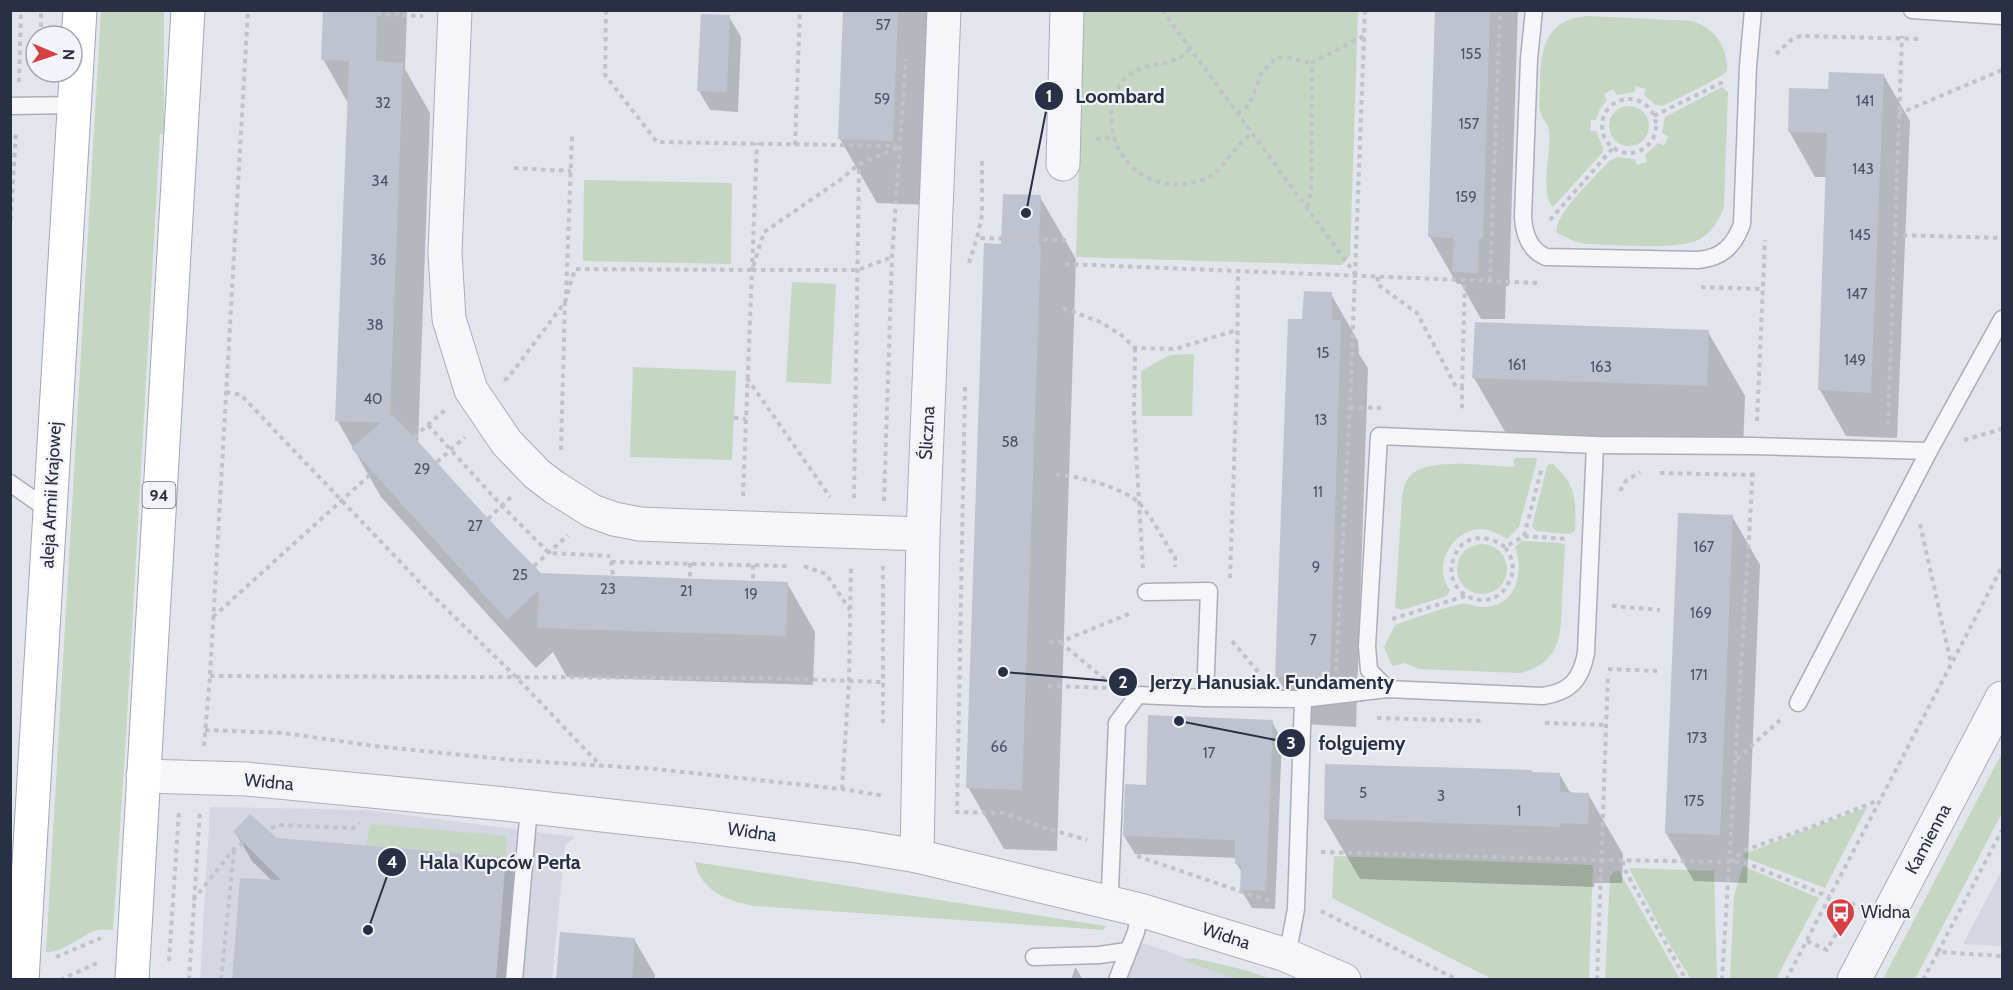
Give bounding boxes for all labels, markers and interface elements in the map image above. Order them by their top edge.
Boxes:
house number: 57 [875,16,891,34]
north arrow [24,24,84,84]
house number: 155 [1460,45,1482,63]
text: N [59,49,78,60]
callout: Loombard [1034,77,1177,115]
text: Loombard [1075,84,1165,108]
text: 1 [1046,85,1052,107]
house number: 59 [874,90,890,108]
house number: 141 [1856,92,1874,110]
house number: 32 [375,94,391,112]
house number: 157 [1459,115,1480,133]
house number: 143 [1852,160,1874,178]
house number: 34 [372,172,389,190]
house number: 159 [1455,188,1477,206]
house number: 145 [1849,226,1871,244]
house number: 36 [370,251,386,269]
house number: 147 [1846,285,1868,303]
house number: 38 [366,316,384,334]
house number: 15 [1316,344,1330,362]
house number: 149 [1844,351,1866,369]
house number: 161 [1508,356,1526,374]
house number: 163 [1590,358,1612,376]
house number: 40 [363,390,383,408]
street label: Śliczna [915,405,939,461]
house number: 13 [1314,411,1328,429]
street label: aleja Armii Krajowej [36,421,66,569]
house number: 58 [1001,433,1019,451]
house number: 29 [414,460,430,478]
road number: 94 [142,482,176,508]
house number: 11 [1313,483,1323,501]
house number: 27 [467,517,483,535]
house number: 167 [1694,538,1715,556]
house number: 9 [1312,558,1320,576]
house number: 25 [512,566,528,584]
house number: 23 [600,580,616,598]
house number: 21 [680,582,692,600]
house number: 19 [744,585,758,603]
house number: 169 [1690,604,1712,622]
house number: 7 [1309,631,1317,649]
callout: Jerzy Hanusiak. Fundamenty [1108,663,1406,701]
house number: 171 [1690,666,1708,684]
text: Jerzy Hanusiak. Fundamenty [1149,670,1395,694]
text: 2 [1118,671,1128,693]
callout: folgujemy [1276,724,1417,762]
house number: 173 [1687,729,1707,747]
text: folgujemy [1318,731,1406,755]
text: 3 [1286,732,1296,754]
house number: 66 [990,738,1008,756]
house number: 17 [1203,744,1216,762]
street label: Widna [243,769,295,795]
house number: 5 [1359,784,1367,802]
house number: 3 [1437,787,1445,805]
house number: 175 [1684,792,1704,810]
street label: Kamienna [1900,800,1956,878]
house number: 1 [1517,802,1521,820]
street label: Widna [726,818,778,846]
callout: Hala Kupców Perła [377,843,593,881]
text: Hala Kupców Perła [419,850,581,874]
text: 4 [386,851,398,873]
bus stop icon: Widna [1824,896,1856,938]
place label: Widna [1861,901,1911,923]
street label: Widna [1199,918,1253,954]

